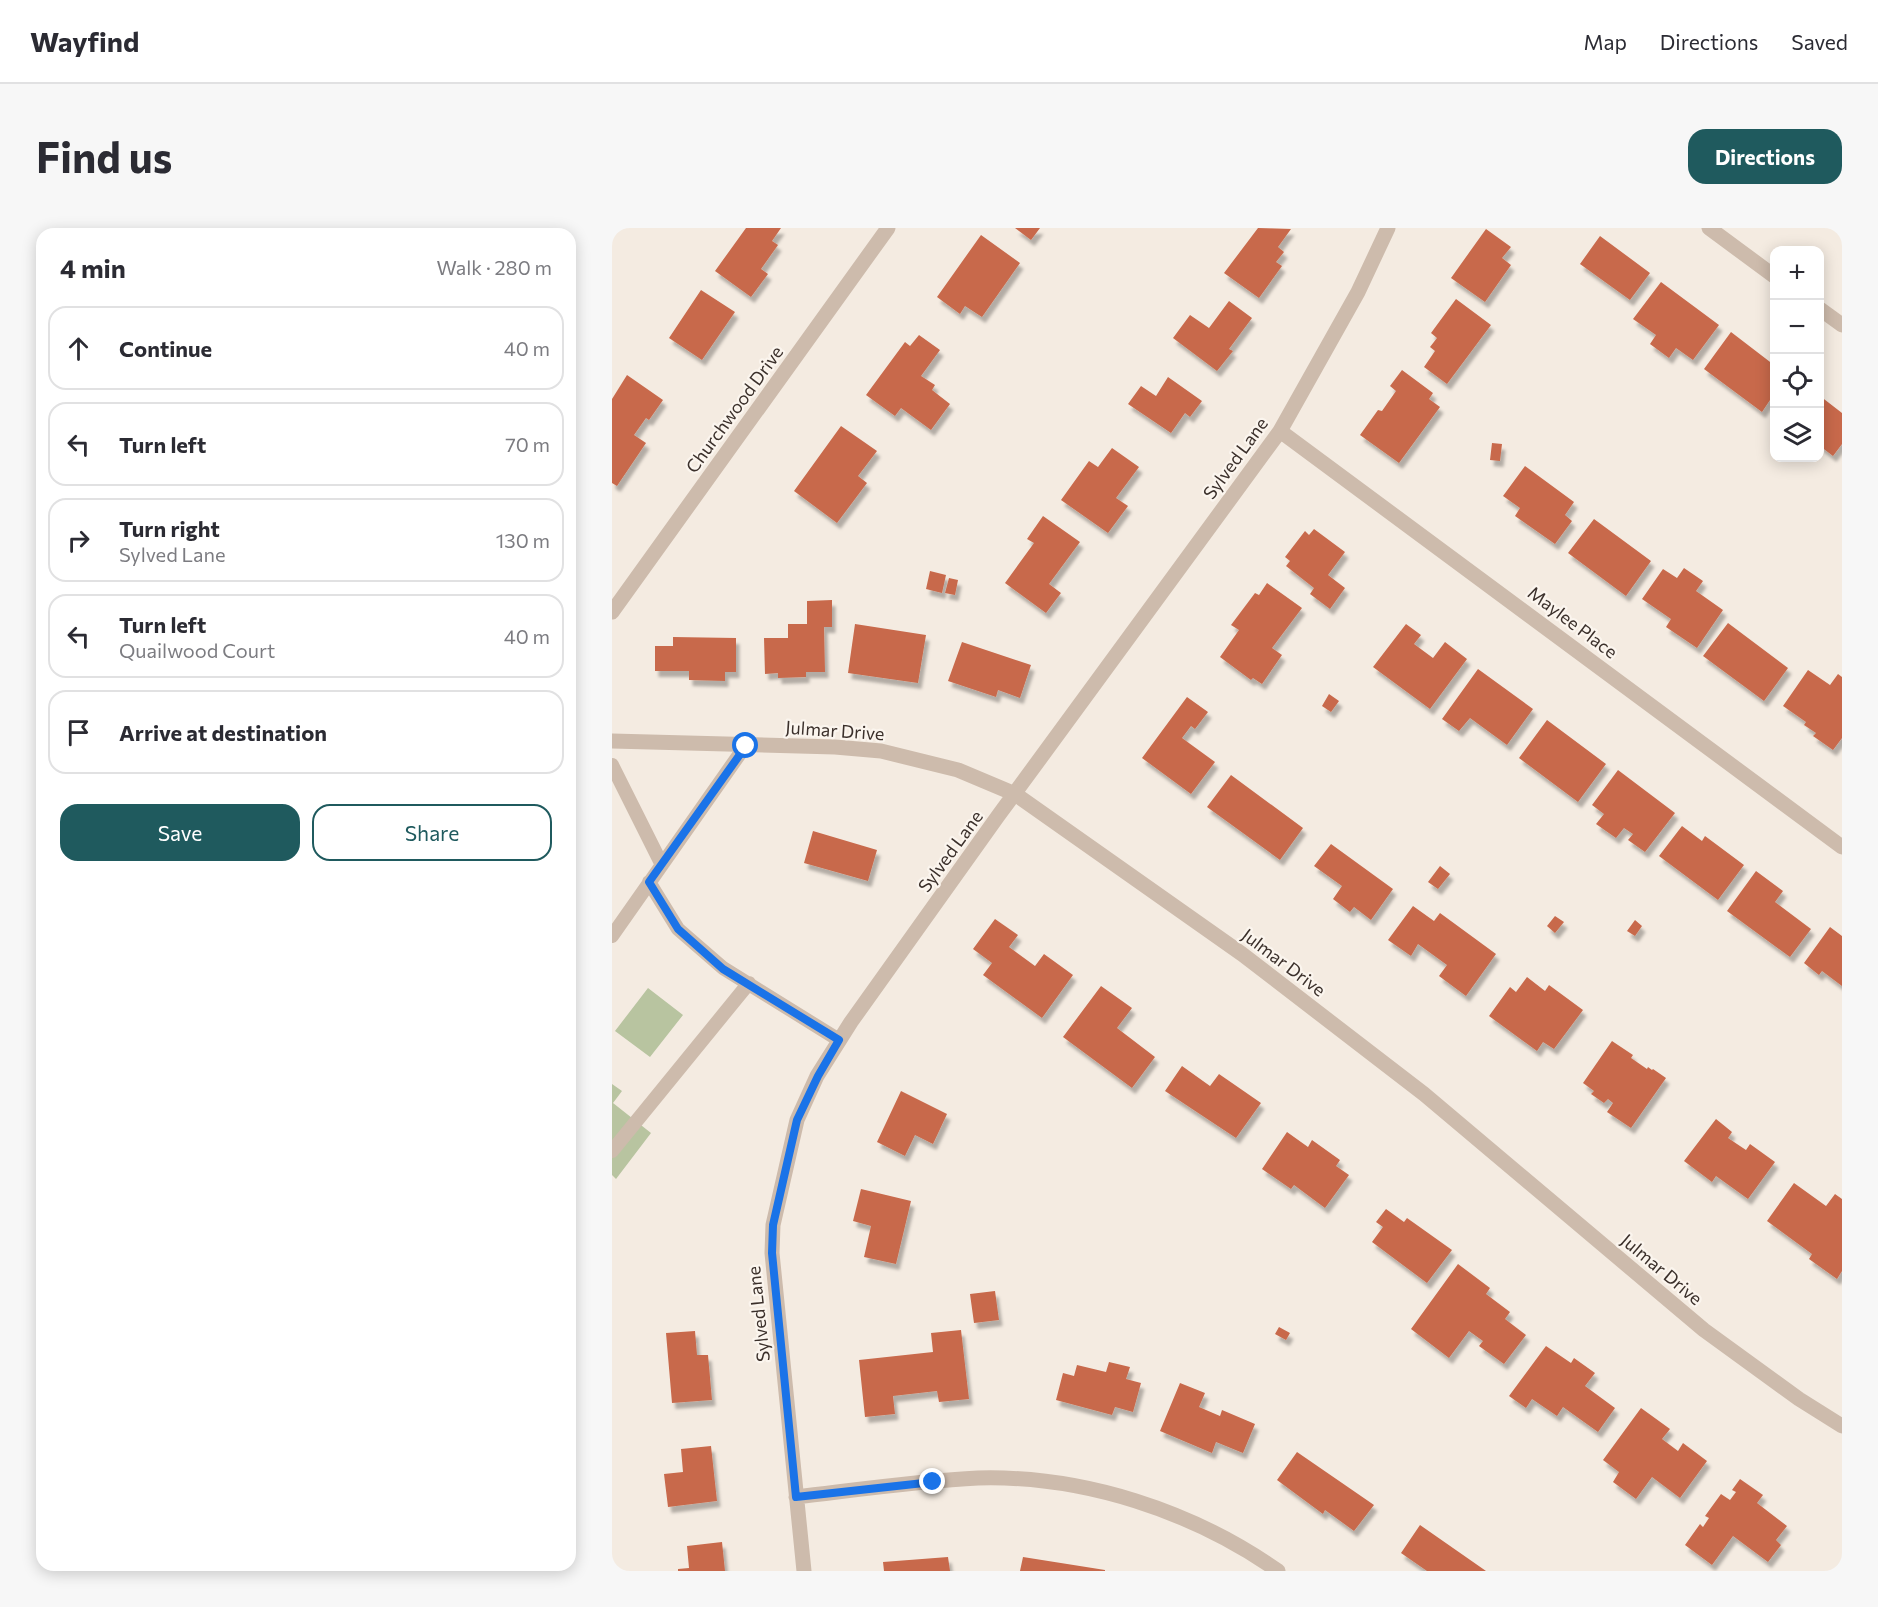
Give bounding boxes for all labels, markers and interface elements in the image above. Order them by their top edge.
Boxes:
text: Wayfind [30,24,139,58]
text: Map [1584,29,1627,54]
text: Directions [1660,29,1758,54]
text: Saved [1791,29,1848,54]
button: Directions [1688,129,1842,184]
text: Find us [36,130,172,182]
map controls [1770,246,1824,462]
button: + [1770,246,1824,300]
text: 4 min [60,252,126,283]
text: Walk · 280 m [436,255,552,279]
button: − [1770,300,1824,354]
icon: ahead [62,332,95,365]
text: Continue [119,335,212,362]
text: 40 m [504,336,550,360]
street label: Churchwood Drive [681,341,787,477]
button: locate [1770,354,1824,408]
button: layers [1770,408,1824,462]
street label: Sylved Lane [1198,413,1272,503]
icon: left [62,428,95,461]
text: Turn left [119,431,206,458]
text: 70 m [505,432,550,456]
text: Turn right [119,515,220,542]
icon: right [62,524,95,557]
text: 130 m [496,528,550,552]
text: Sylved Lane [119,542,225,566]
street label: Maylee Place [1524,581,1622,663]
text: Turn left [119,611,206,638]
icon: left [62,620,95,653]
text: 40 m [504,624,550,648]
text: Quailwood Court [119,638,275,662]
icon: arrive [62,716,95,749]
street label: Julmar Drive [785,716,885,744]
text: Arrive at destination [119,719,327,746]
route start [732,732,758,758]
button: Save [60,804,300,861]
button: Share [312,804,552,861]
street label: Sylved Lane [913,806,987,896]
street label: Julmar Drive [1238,923,1330,1001]
street label: Julmar Drive [1617,1229,1707,1309]
street label: Sylved Lane [742,1265,774,1363]
route end [919,1468,945,1494]

